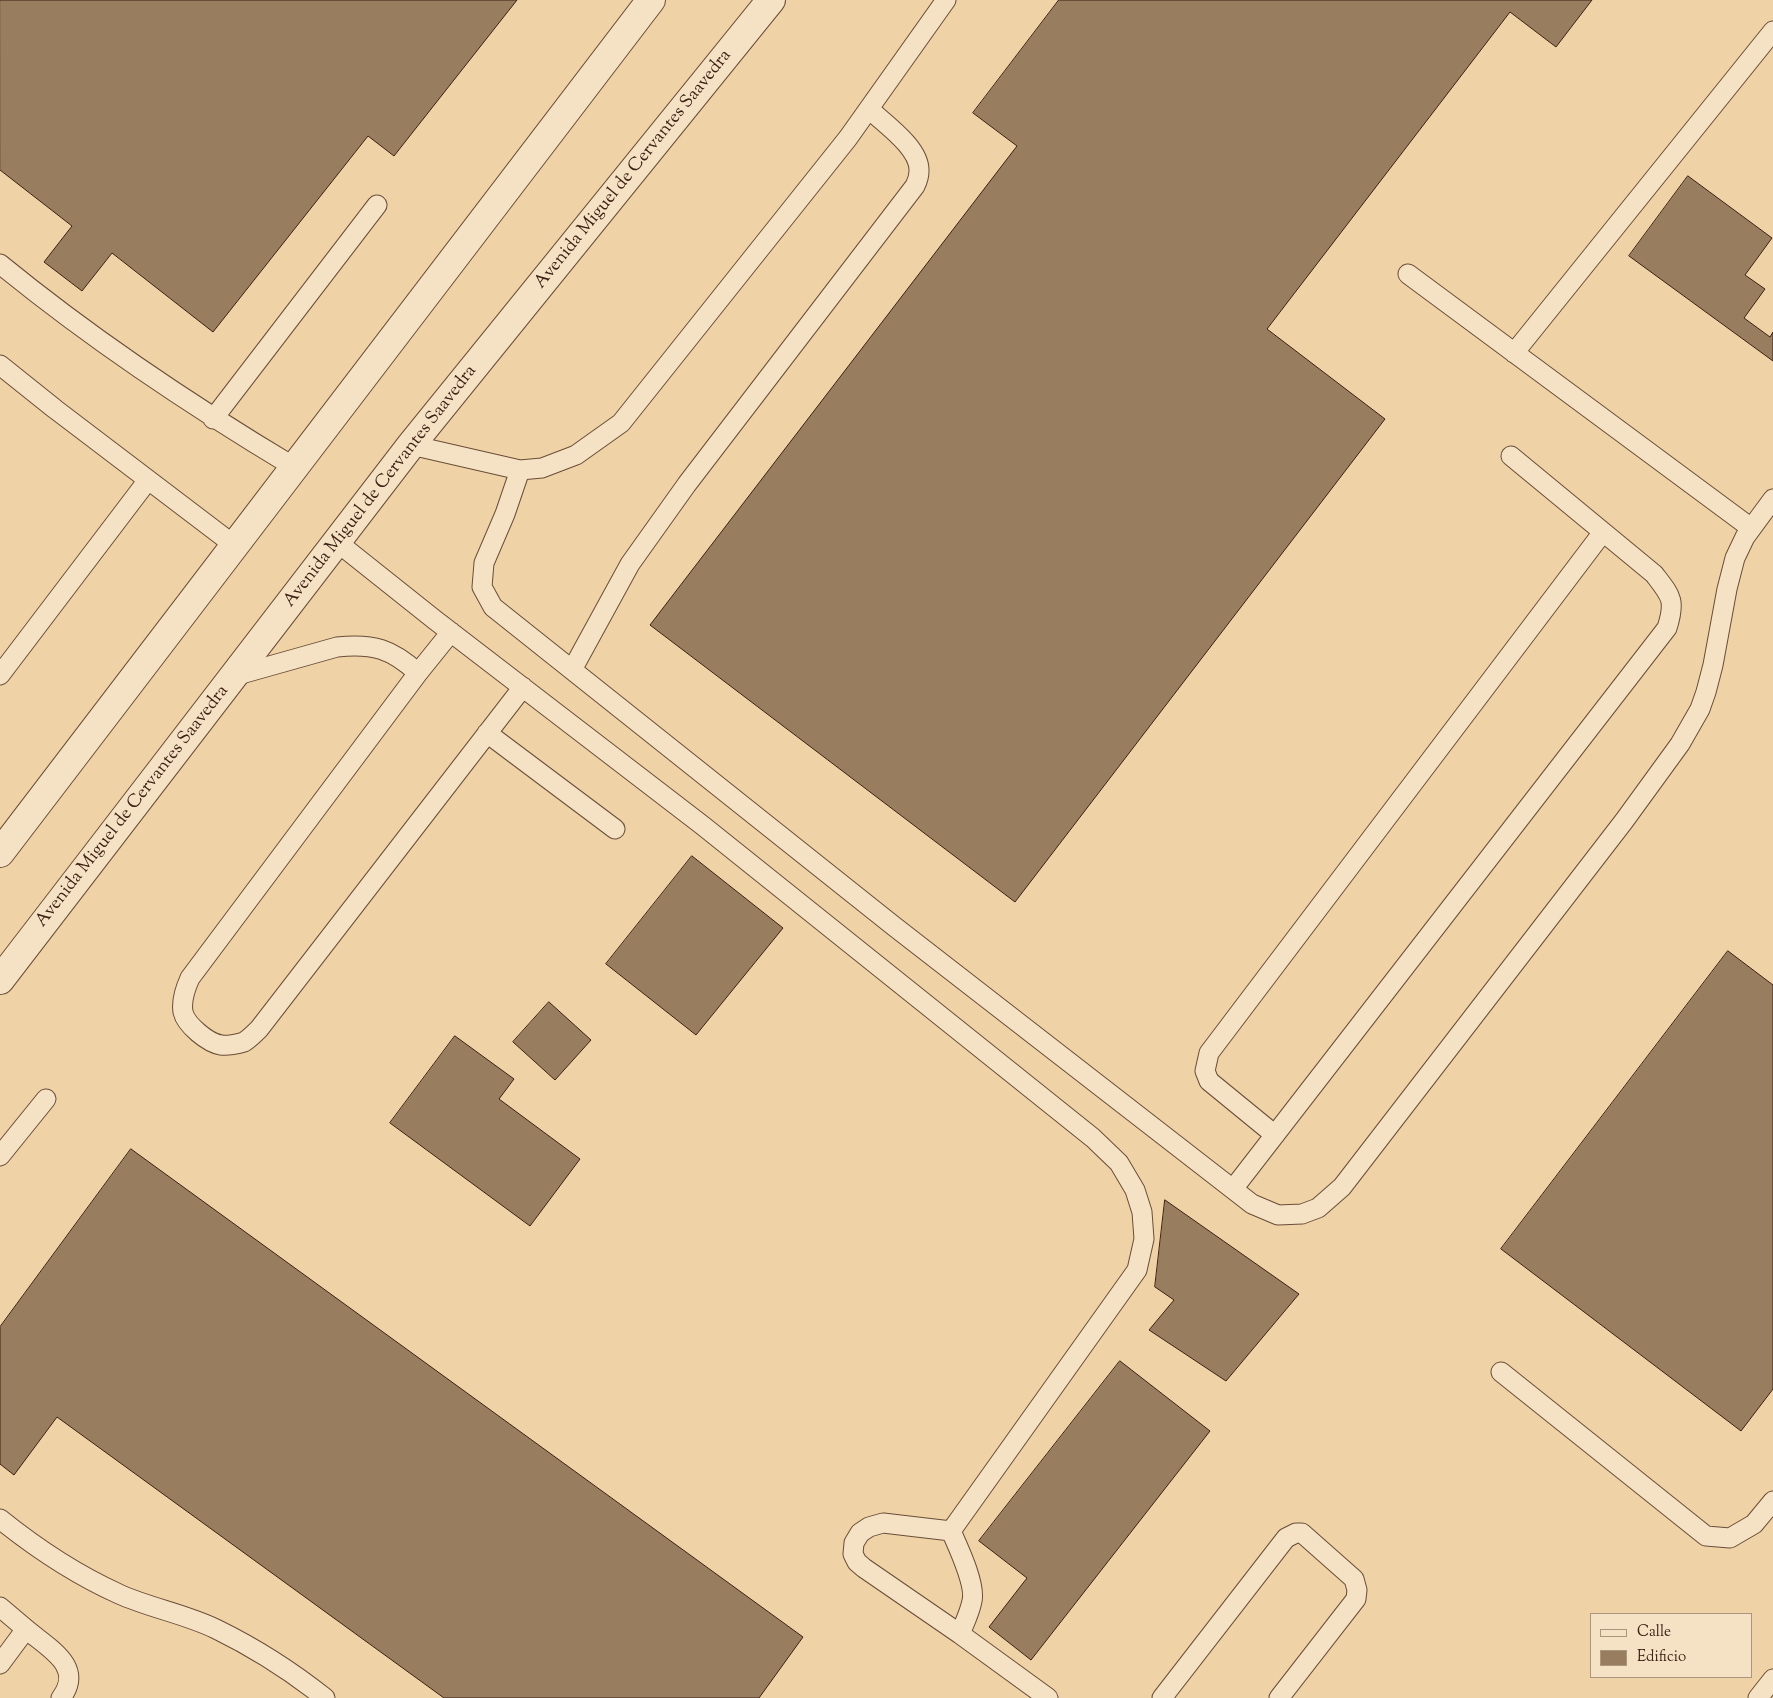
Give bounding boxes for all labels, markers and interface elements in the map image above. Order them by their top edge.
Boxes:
street label: Avenida Miguel de Cervantes Saavedra [531,46,737,294]
street label: Avenida Miguel de Cervantes Saavedra [280,362,482,612]
street label: Avenida Miguel de Cervantes Saavedra [32,682,234,932]
legend [1590,1613,1753,1678]
text: Calle [1637,1622,1671,1643]
text: Edificio [1637,1647,1686,1668]

